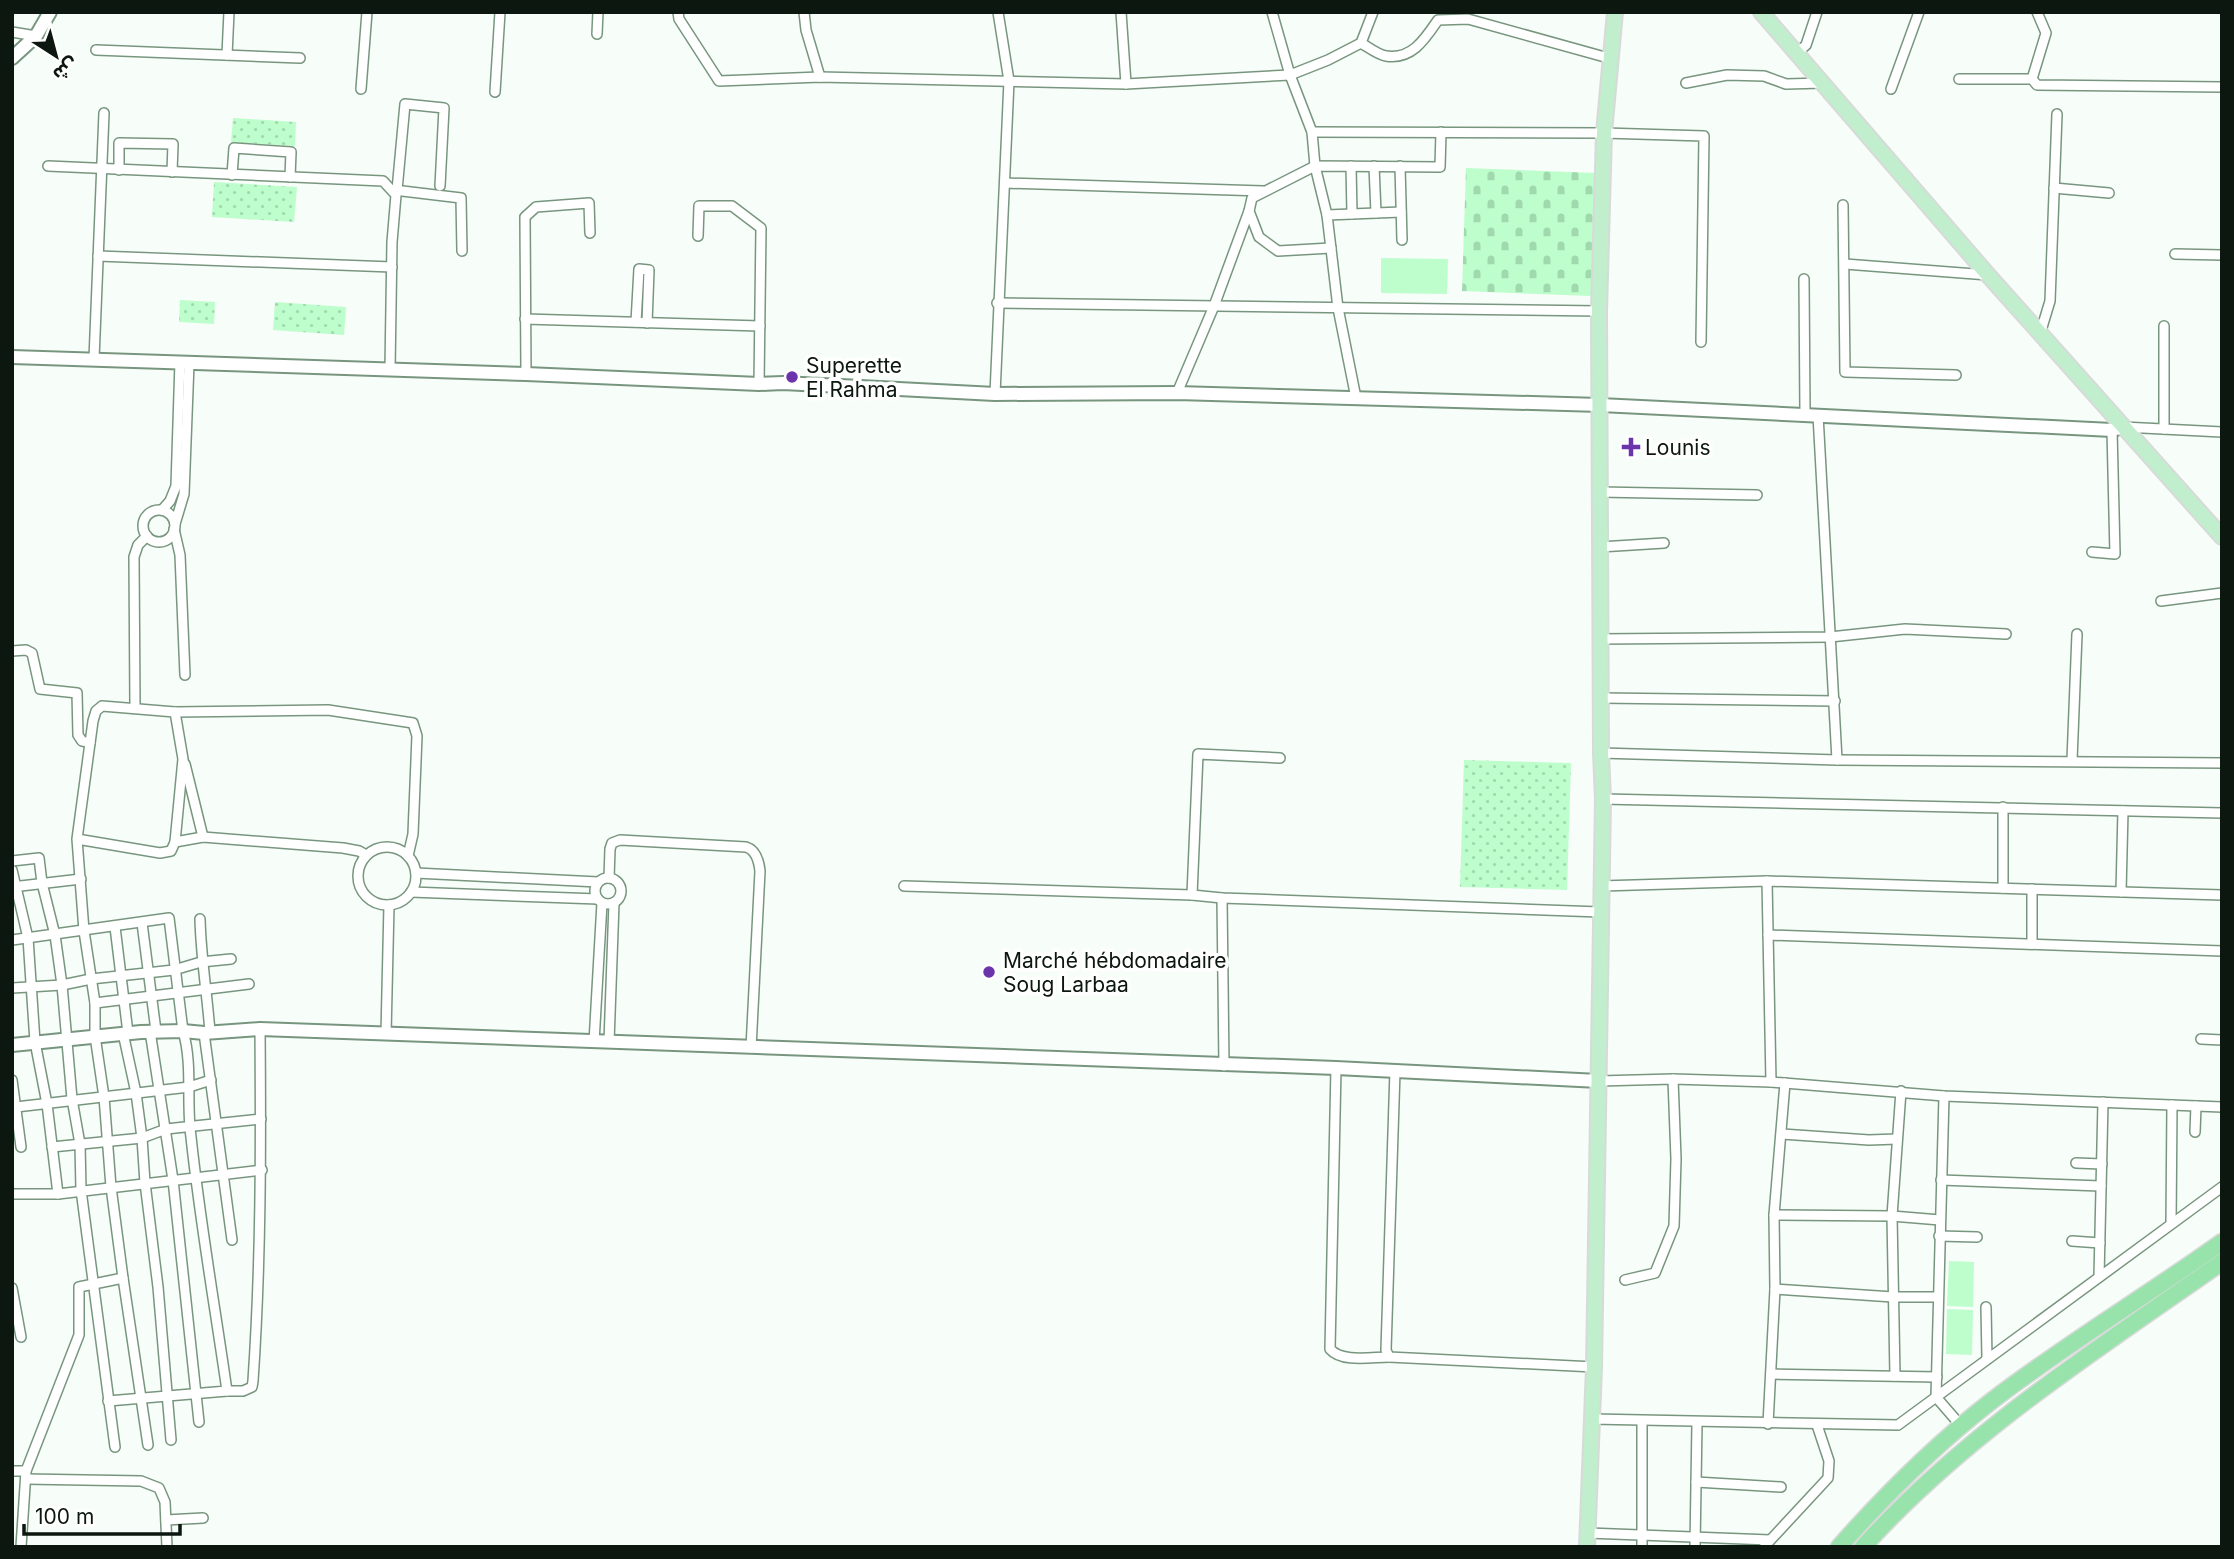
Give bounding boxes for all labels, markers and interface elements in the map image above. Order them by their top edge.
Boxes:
north arrow [21,21,91,91]
text: ش [48,52,83,86]
place label: Superette El Rahma [806,353,902,402]
marker: Superette El Rahma [784,369,800,385]
place label: Lounis [1645,435,1710,460]
marker: Lounis [1623,439,1639,455]
place label: Marché hébdomadaire Soug Larbaa [1003,948,1227,997]
marker: Marché hébdomadaire Soug Larbaa [981,964,997,980]
scale bar [24,1492,180,1536]
text: 100 m [35,1504,94,1529]

